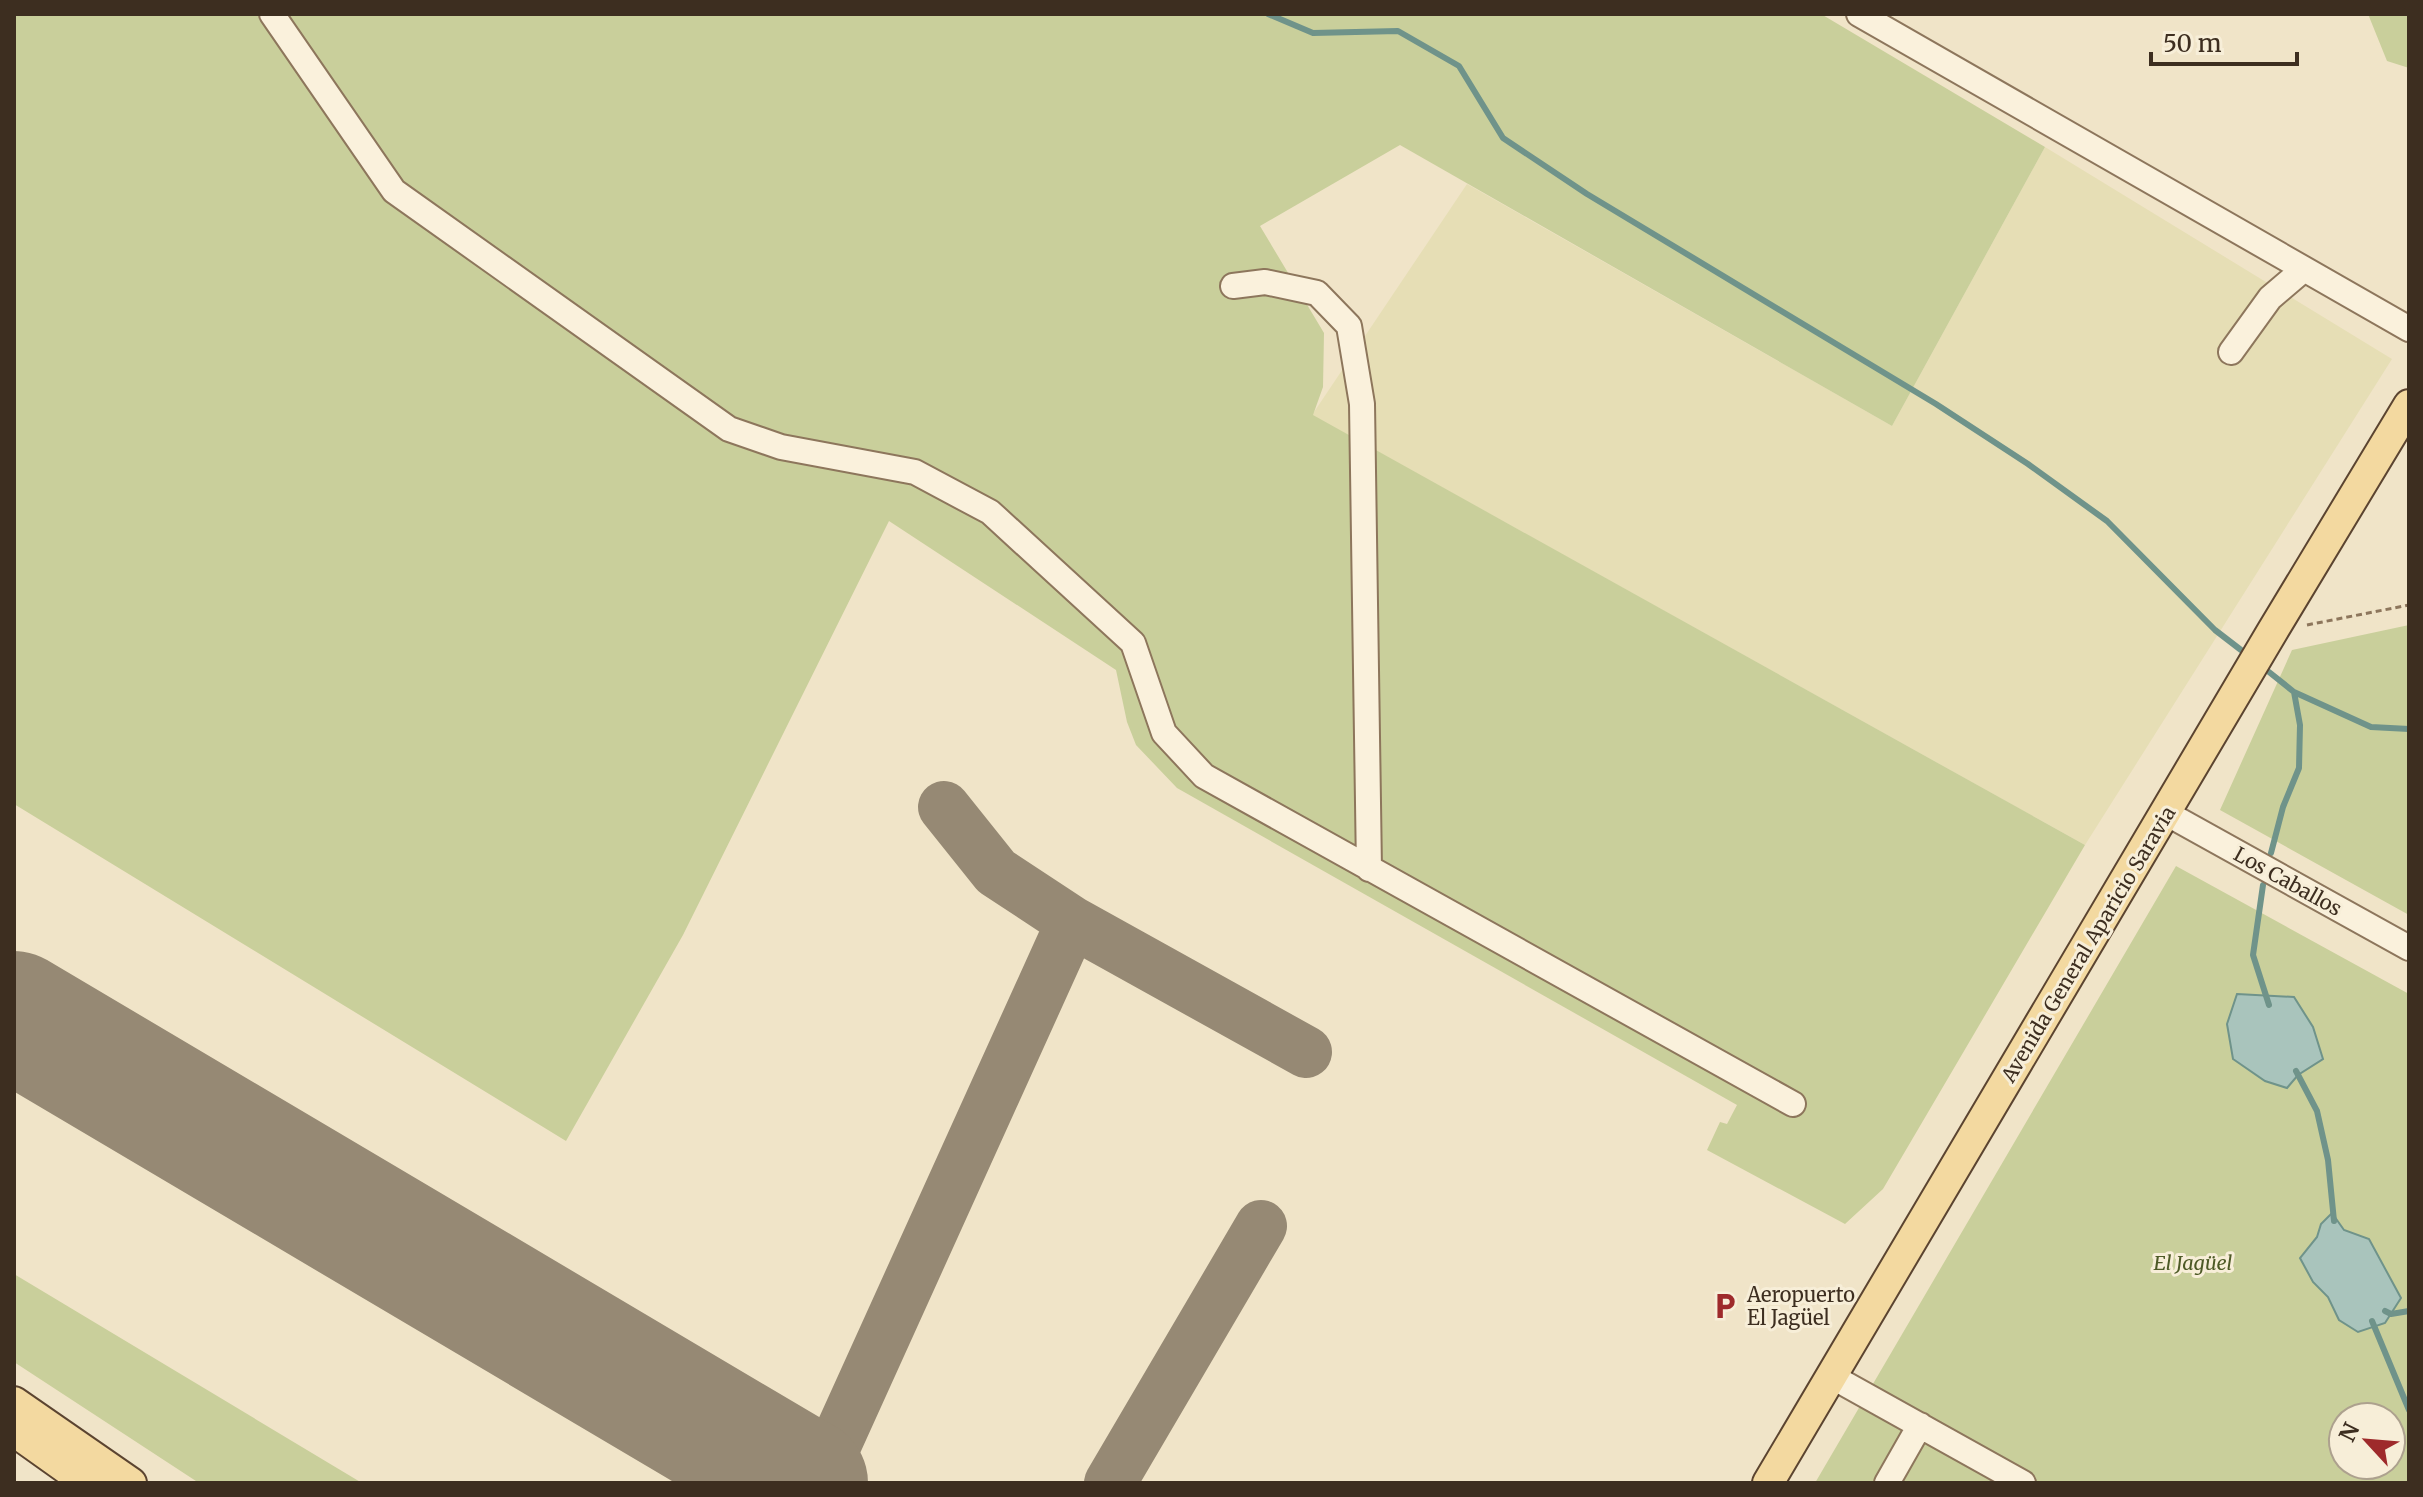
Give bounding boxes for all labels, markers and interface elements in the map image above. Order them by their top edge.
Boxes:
scale bar [2151,16,2297,66]
text: 50 m [2163,28,2222,59]
street label: Avenida General Aparicio Saravia [1995,801,2181,1087]
street label: Los Caballos [2230,841,2346,921]
park label: El Jagüel [2154,1250,2232,1275]
place label: Aeropuerto El Jagüel [1746,1282,1855,1330]
parking icon: Aeropuerto El Jagüel [1710,1291,1740,1321]
north arrow [2327,1401,2407,1481]
text: N [2333,1418,2366,1446]

